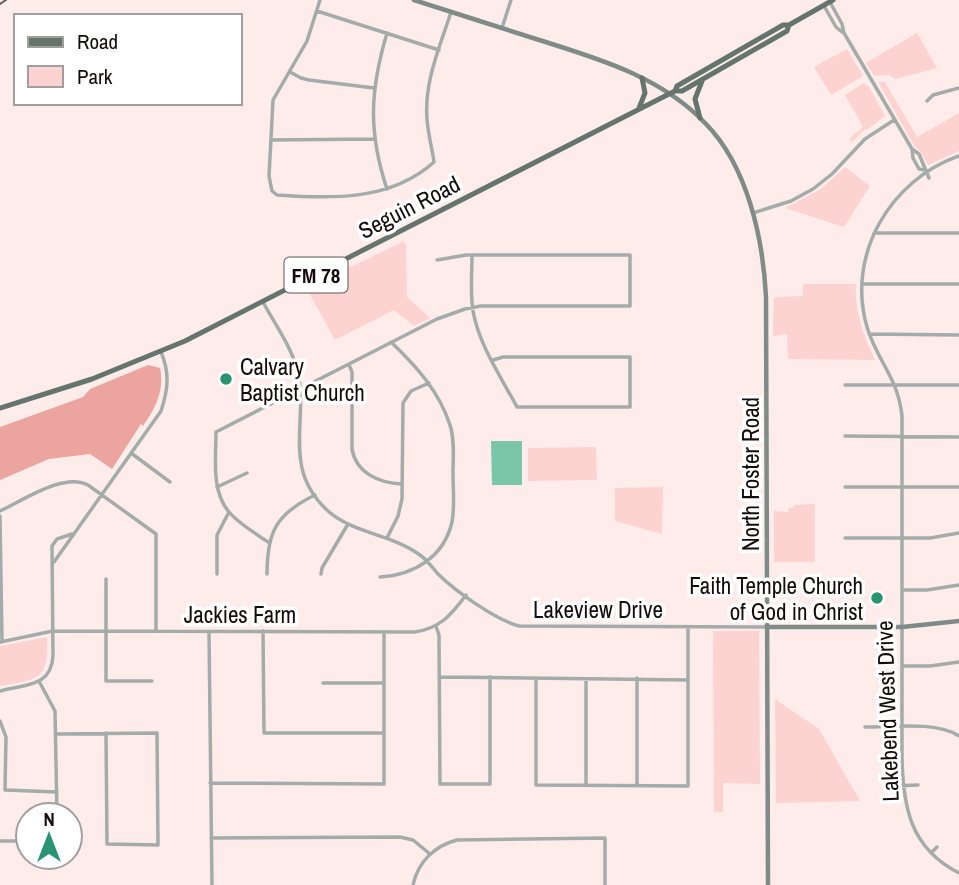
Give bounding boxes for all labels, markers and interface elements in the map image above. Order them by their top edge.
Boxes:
legend [14,14,242,105]
text: Road [77,27,118,56]
text: Park [77,62,113,91]
street label: Seguin Road [353,168,465,246]
road number: FM 78 [284,258,348,292]
place label: Calvary Baptist Church [240,351,365,408]
marker: Calvary Baptist Church [218,371,234,387]
street label: North Foster Road [735,397,766,551]
place label: Faith Temple Church of God in Christ [689,570,863,627]
marker: Faith Temple Church of God in Christ [869,590,885,606]
street label: Lakeview Drive [533,594,663,625]
street label: Jackies Farm [184,599,296,630]
street label: Lakebend West Drive [868,620,906,802]
north arrow [14,801,84,871]
text: N [43,806,55,832]

